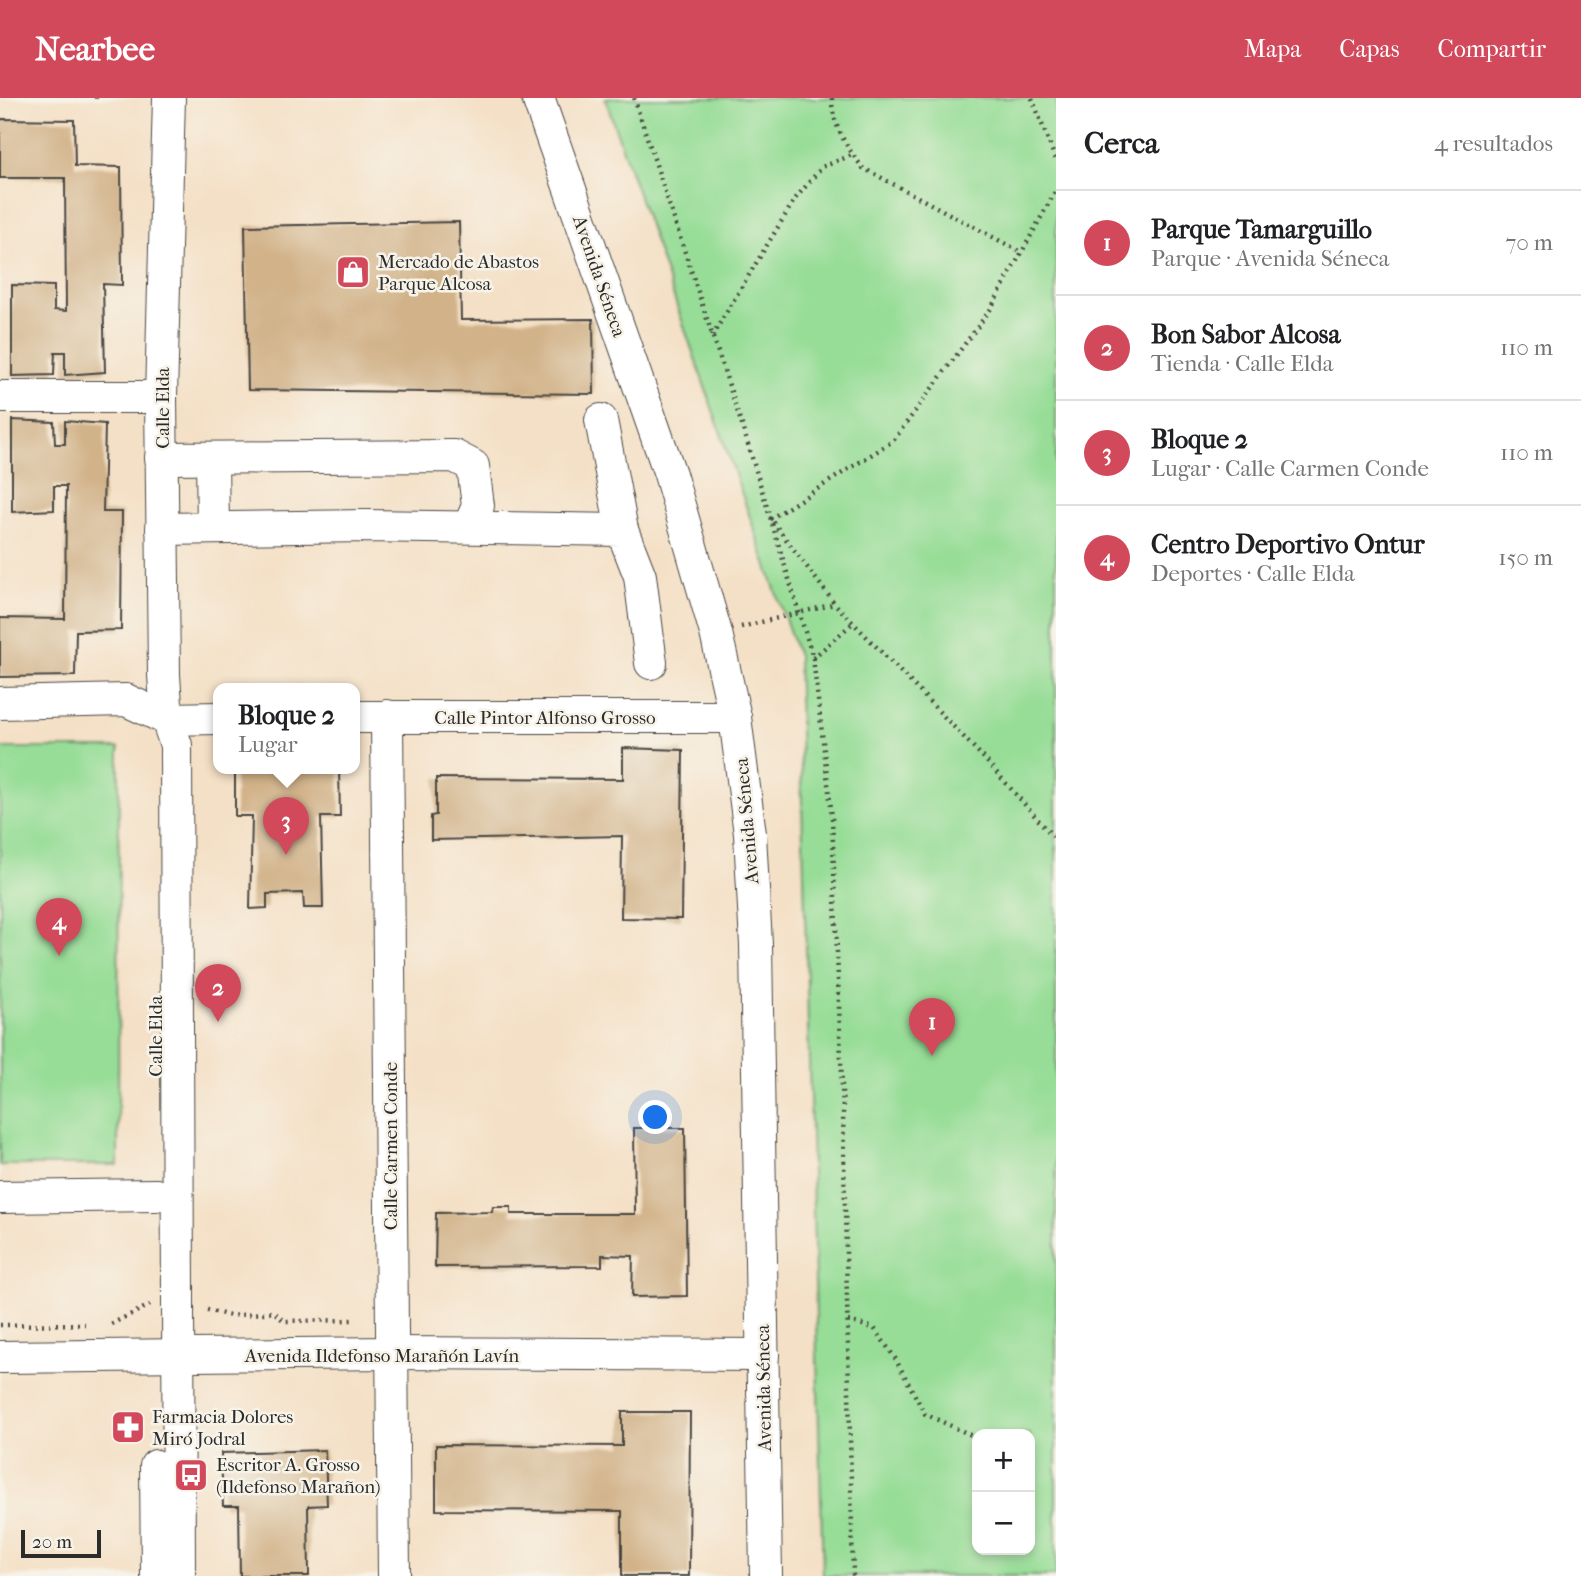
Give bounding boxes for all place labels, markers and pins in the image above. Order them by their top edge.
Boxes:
place label: Mercado de Abastos Parque Alcosa [378,251,539,295]
shop icon: Mercado de Abastos Parque Alcosa [334,253,372,291]
pin: 3 [263,797,309,855]
pin: 4 [36,898,82,956]
pin: 2 [195,964,241,1022]
pin: 1 [909,998,955,1056]
place label: Farmacia Dolores Miró Jodral [152,1406,293,1450]
pharmacy icon: Farmacia Dolores Miró Jodral [109,1408,147,1446]
place label: Escritor A. Grosso (Ildefonso Marañon) [216,1454,381,1498]
bus stop icon: Escritor A. Grosso (Ildefonso Marañon) [172,1456,210,1494]

